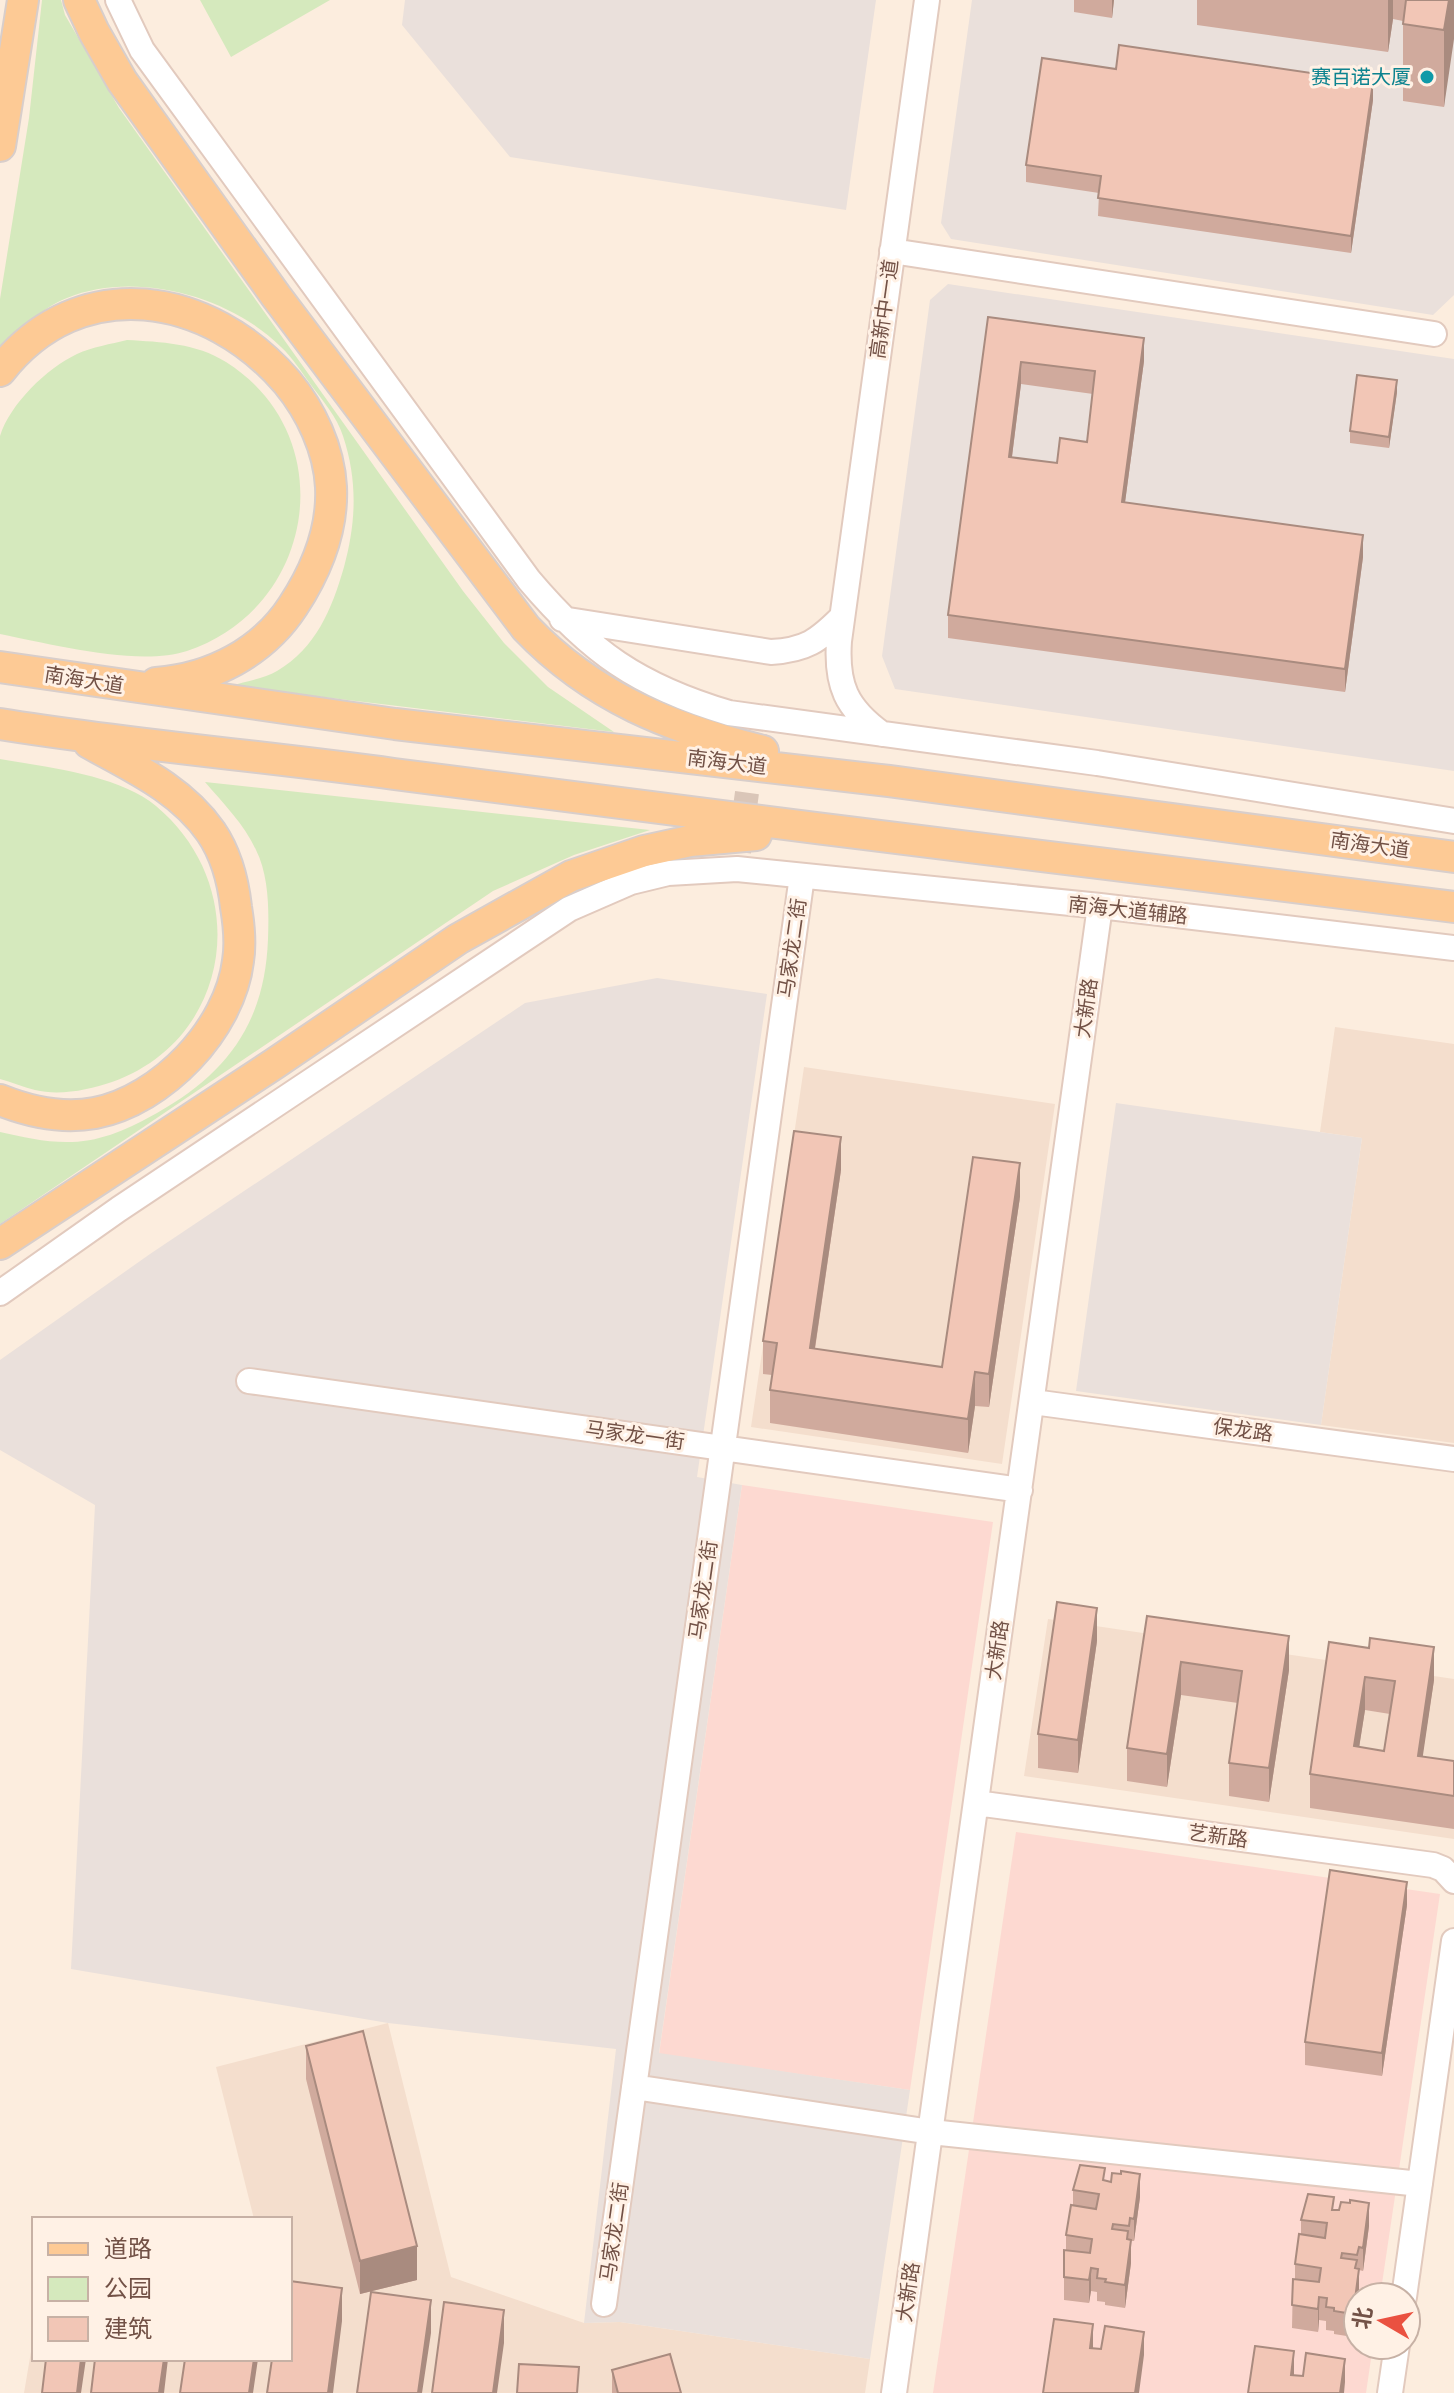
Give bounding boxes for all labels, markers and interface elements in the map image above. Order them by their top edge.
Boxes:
place label: 赛百诺大厦 [1311,63,1411,90]
marker: 赛百诺大厦 [1418,68,1436,86]
street label: 高新中一道 [863,258,904,360]
street label: 南海大道 [42,660,126,699]
street label: 南海大道 [686,743,768,780]
street label: 南海大道 [1329,826,1412,863]
street label: 南海大道辅路 [1067,890,1189,929]
street label: 马家龙二街 [771,897,812,999]
street label: 大新路 [1068,976,1103,1040]
street label: 保龙路 [1211,1412,1275,1447]
street label: 马家龙一街 [584,1414,686,1455]
street label: 马家龙二街 [682,1539,723,1641]
street label: 大新路 [979,1618,1014,1682]
street label: 艺新路 [1186,1818,1250,1853]
street label: 马家龙二街 [593,2181,634,2283]
legend [32,2217,292,2361]
text: 道路 [104,2231,152,2264]
street label: 大新路 [890,2260,925,2324]
text: 公园 [104,2271,152,2304]
north arrow [1342,2281,1422,2361]
text: 北 [1345,2304,1378,2331]
text: 建筑 [104,2311,152,2344]

